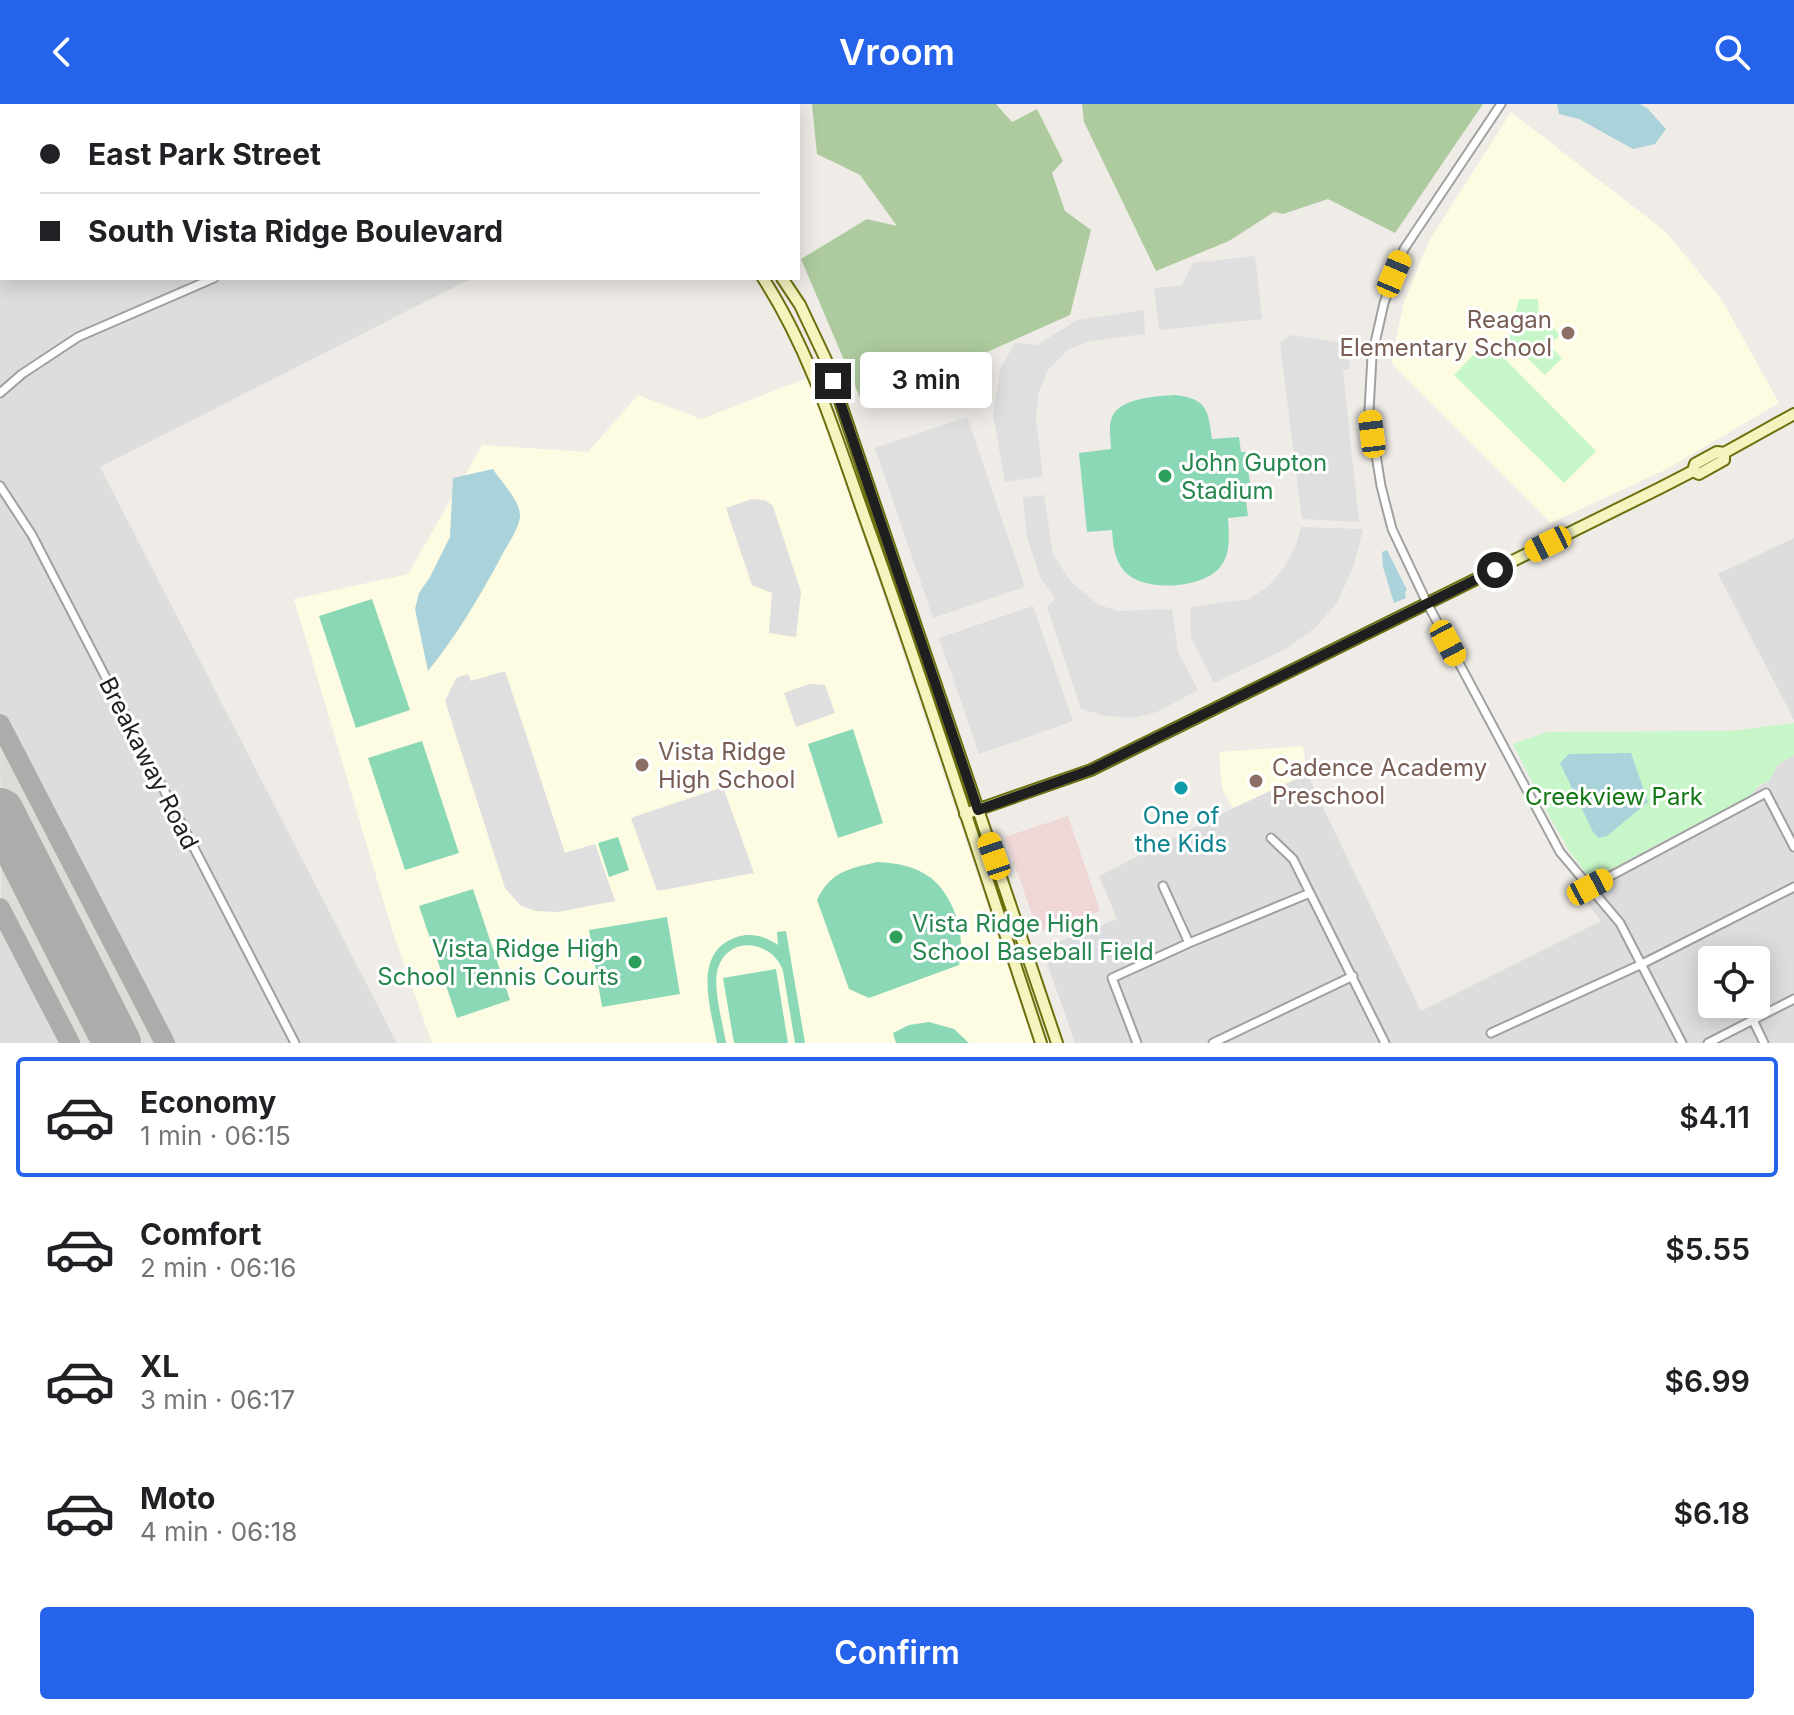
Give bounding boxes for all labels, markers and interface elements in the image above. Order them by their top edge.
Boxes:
icon: back [40,30,84,74]
text: Vroom [839,30,955,74]
icon: search [1710,30,1754,74]
text: East Park Street [88,136,321,172]
text: South Vista Ridge Boulevard [88,213,503,249]
car [1374,247,1414,301]
place label: Reagan Elementary School [1340,305,1552,362]
marker: Reagan Elementary School [1559,324,1577,342]
callout: 3 min [861,353,993,409]
route end [815,363,851,399]
text: 3 min [891,364,961,395]
car [1357,409,1387,459]
place label: John Gupton Stadium [1181,448,1327,505]
marker: John Gupton Stadium [1156,467,1174,485]
car [1521,523,1575,565]
route start [1477,552,1513,588]
car [1426,616,1470,670]
street label: Breakaway Road [93,672,205,854]
place label: Vista Ridge High School [658,737,795,794]
place label: Cadence Academy Preschool [1272,753,1487,810]
marker: Vista Ridge High School [633,756,651,774]
marker: Cadence Academy Preschool [1247,772,1265,790]
marker: One of the Kids [1172,779,1190,797]
park label: Creekview Park [1525,782,1703,811]
place label: One of the Kids [1135,801,1227,858]
car [975,829,1013,883]
car [1563,865,1617,909]
place label: Vista Ridge High School Baseball Field [912,909,1154,966]
marker: Vista Ridge High School Baseball Field [887,928,905,946]
place label: Vista Ridge High School Tennis Courts [377,934,619,991]
map controls [1698,946,1770,1018]
button: locate [1698,946,1770,1018]
marker: Vista Ridge High School Tennis Courts [626,953,644,971]
icon: car [44,1081,116,1153]
text: Economy [140,1084,276,1120]
text: $4.11 [1679,1099,1750,1135]
text: 1 min · 06:15 [140,1120,291,1151]
icon: car [44,1213,116,1285]
text: Comfort [140,1216,261,1252]
text: $5.55 [1665,1231,1750,1267]
text: 2 min · 06:16 [140,1252,296,1283]
icon: car [44,1345,116,1417]
text: XL [140,1348,179,1384]
text: $6.99 [1665,1363,1750,1399]
text: 3 min · 06:17 [140,1384,295,1415]
icon: car [44,1477,116,1549]
text: Moto [140,1480,215,1516]
text: $6.18 [1673,1495,1750,1531]
text: 4 min · 06:18 [140,1516,297,1547]
button: Confirm [40,1607,1754,1699]

